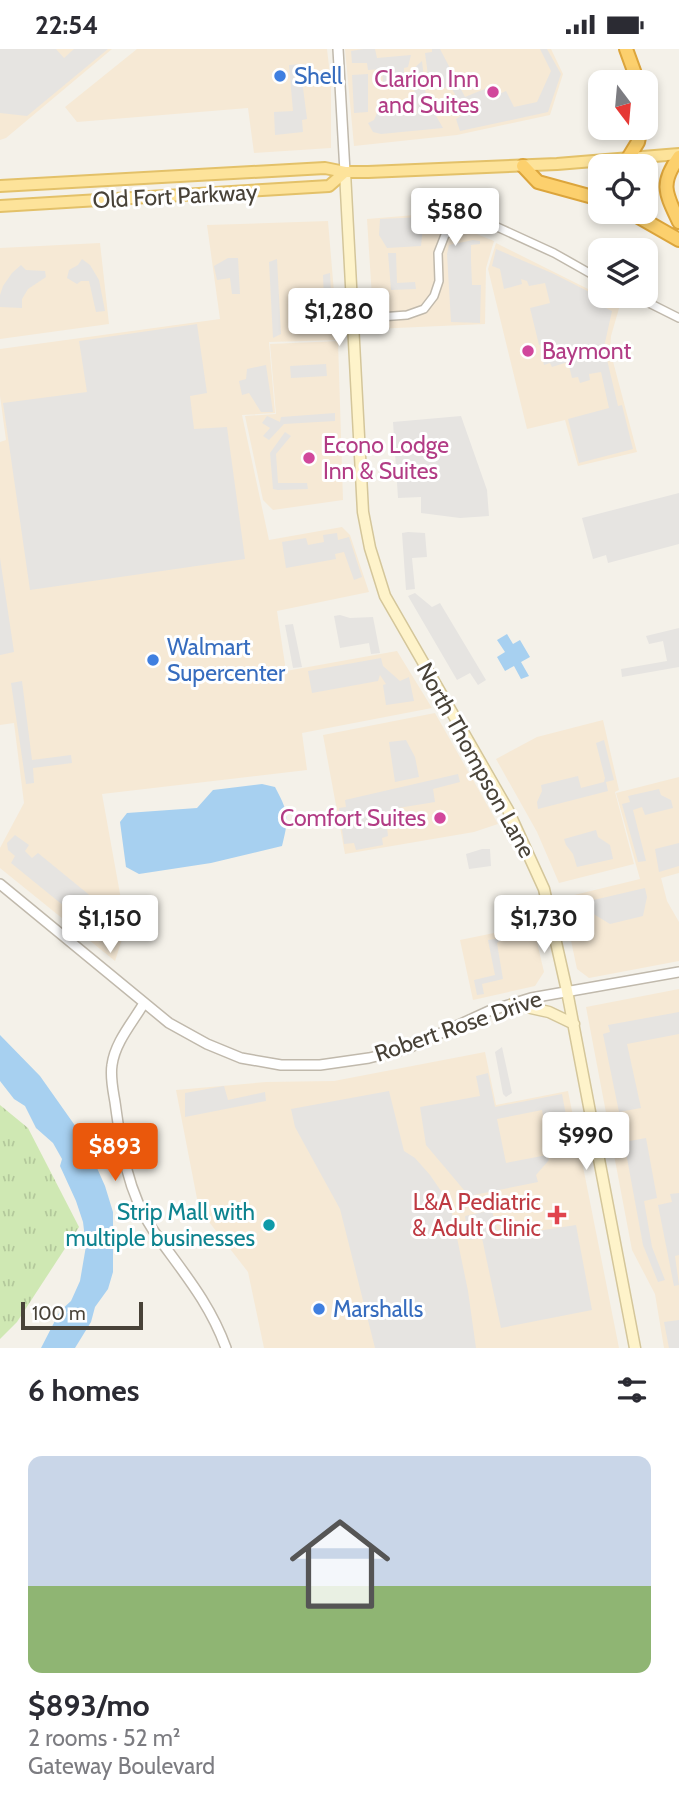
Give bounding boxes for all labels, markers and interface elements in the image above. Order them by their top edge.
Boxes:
text: 22:54 [35,9,98,41]
place label: Shell [294,62,343,90]
place label: Clarion Inn and Suites [374,65,479,119]
marker: Shell [272,68,288,84]
north arrow [588,70,658,140]
map controls [588,70,658,308]
marker: Clarion Inn and Suites [485,84,501,100]
button: locate [588,154,658,224]
street label: Old Fort Parkway [92,178,258,214]
pin: $580 [414,189,496,248]
text: $580 [427,197,483,225]
button: layers [588,238,658,308]
pin: $1,280 [282,289,396,348]
text: $1,280 [304,297,374,325]
place label: Baymont [542,337,631,365]
marker: Baymont [520,343,536,359]
place label: Econo Lodge Inn & Suites [323,431,449,485]
marker: Econo Lodge Inn & Suites [301,450,317,466]
place label: Walmart Supercenter [167,633,286,687]
marker: Walmart Supercenter [145,652,161,668]
street label: North Thompson Lane [411,658,541,863]
place label: Comfort Suites [280,804,426,832]
marker: Comfort Suites [432,810,448,826]
pin: $1,150 [53,895,167,955]
pin: $1,730 [487,895,601,955]
text: $1,150 [78,904,142,932]
text: $1,730 [510,904,578,932]
street label: Robert Rose Drive [371,984,545,1068]
pin: $990 [545,1113,627,1172]
text: $990 [558,1121,614,1149]
pin: $893 [74,1123,156,1183]
text: $893 [89,1132,141,1160]
place label: L&A Pediatric & Adult Clinic [412,1188,541,1242]
place label: Strip Mall with multiple businesses [66,1198,255,1252]
marker: L&A Pediatric & Adult Clinic [547,1205,567,1225]
marker: Strip Mall with multiple businesses [261,1217,277,1233]
place label: Marshalls [333,1295,423,1323]
scale bar [21,1299,144,1331]
marker: Marshalls [311,1301,327,1317]
text: 100 m [32,1302,86,1325]
icon: filters [613,1371,651,1409]
text: 6 homes [28,1372,139,1409]
icon: home [277,1501,403,1627]
text: $893/mo [28,1687,150,1724]
text: 2 rooms · 52 m² [28,1724,181,1752]
text: Gateway Boulevard [28,1752,215,1780]

